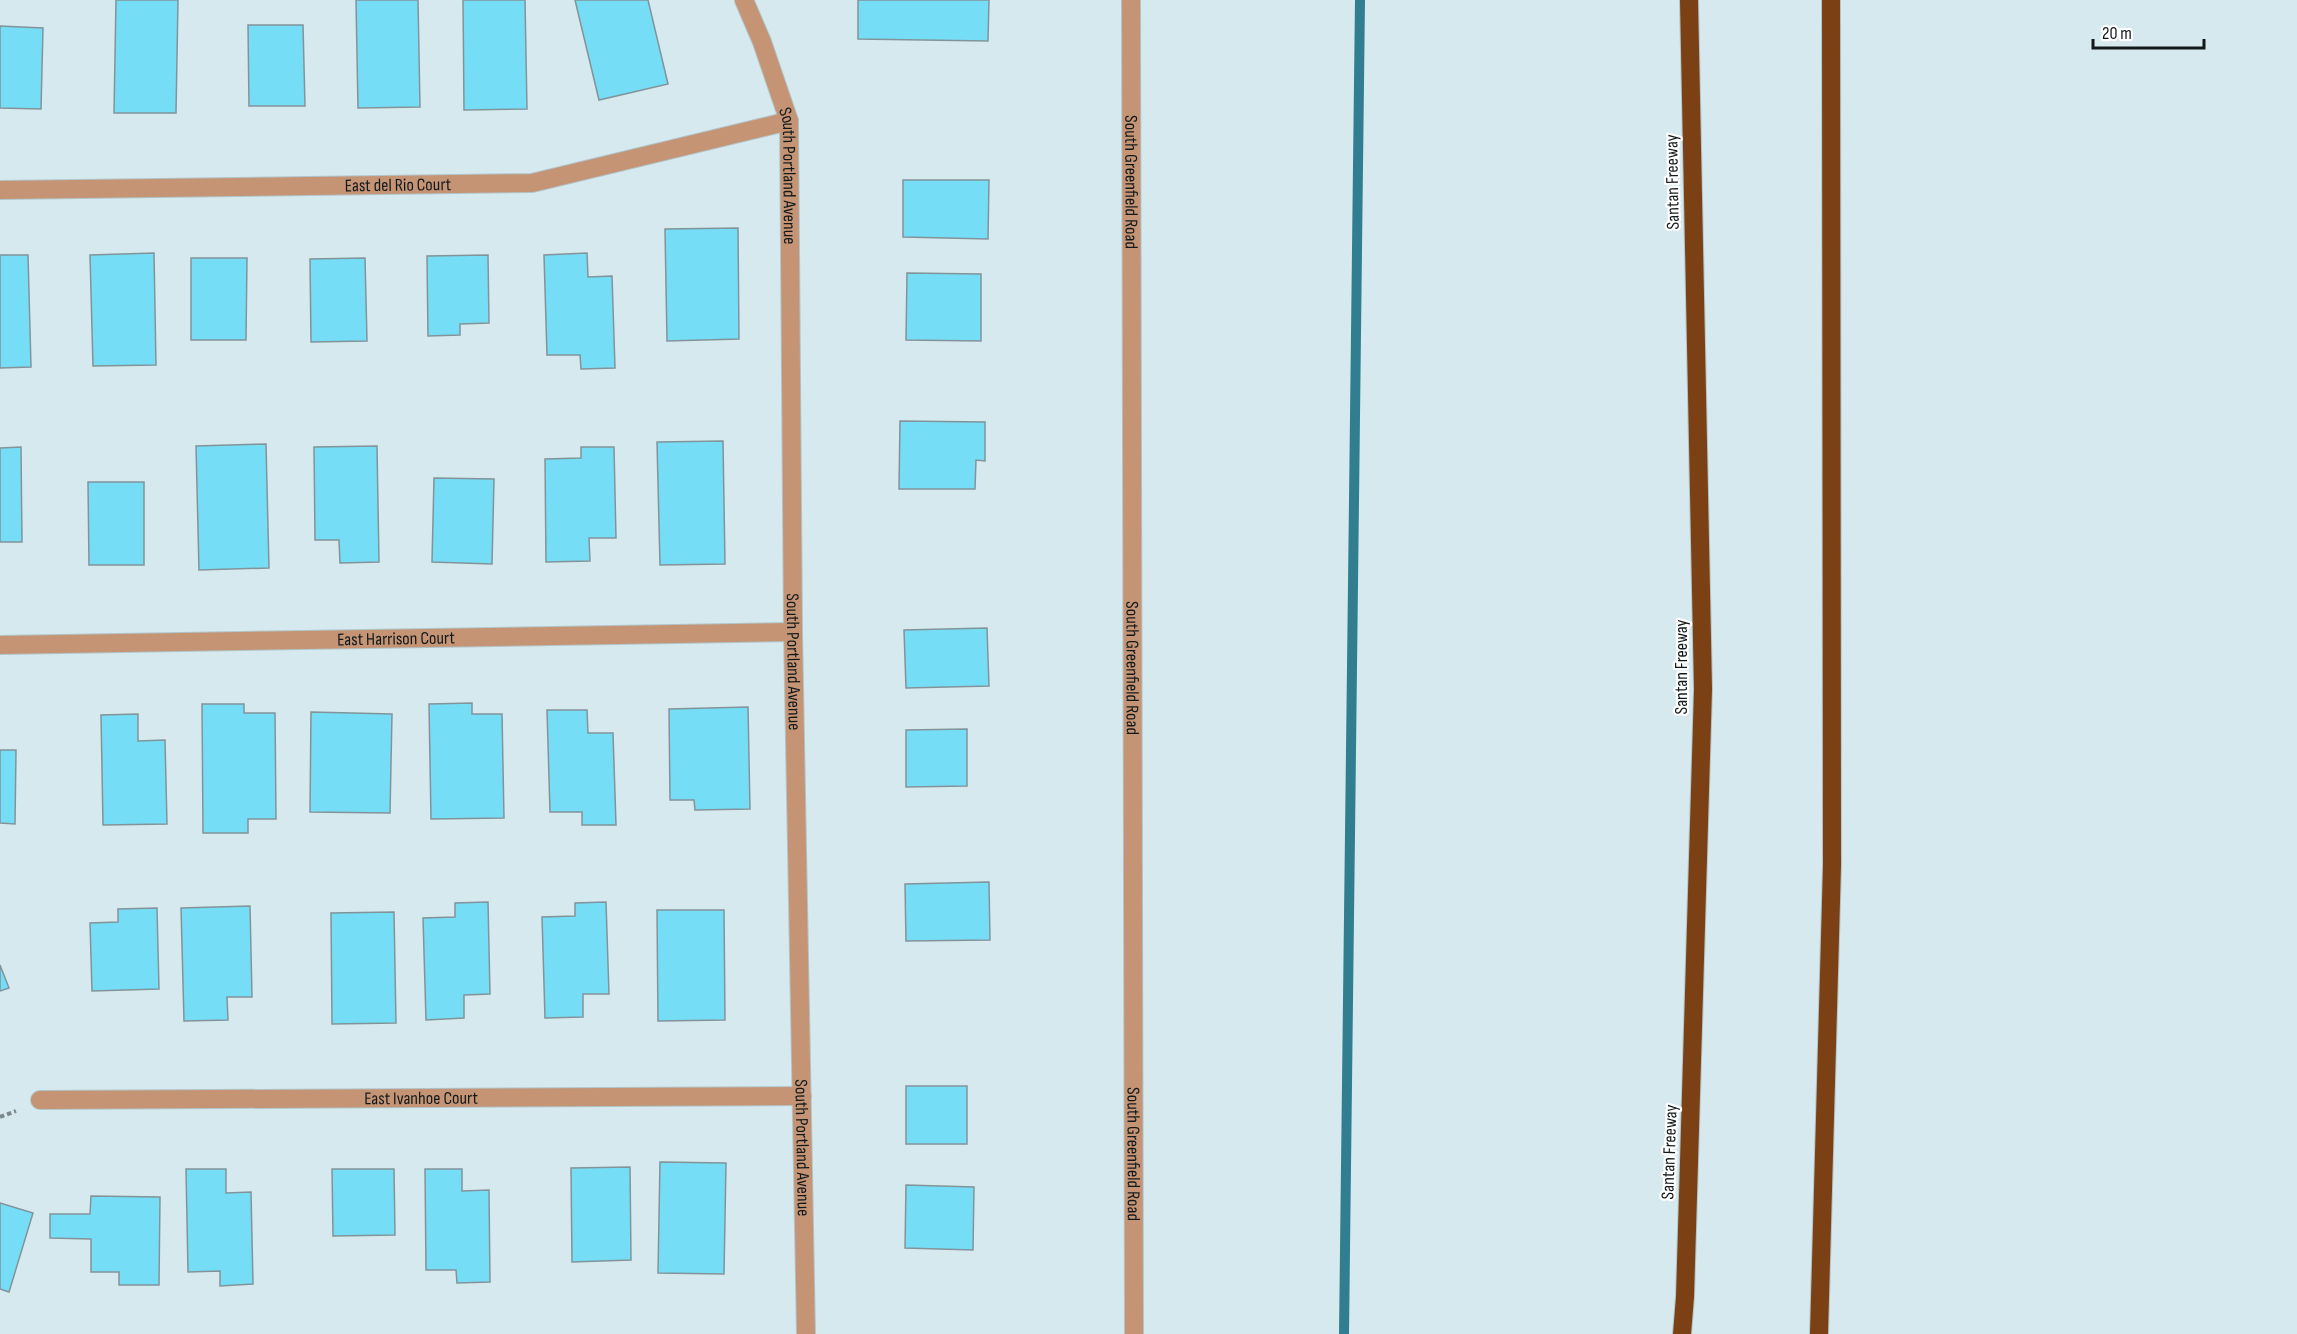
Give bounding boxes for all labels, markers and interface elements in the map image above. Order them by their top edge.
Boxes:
scale bar [2093,12,2204,50]
text: 20 m [2102,23,2132,44]
street label: South Portland Avenue [774,105,800,245]
street label: South Greenfield Road [1120,115,1142,249]
street label: Santan Freeway [1661,134,1684,230]
street label: East del Rio Court [345,174,452,196]
street label: South Portland Avenue [782,593,805,731]
street label: South Greenfield Road [1121,601,1143,735]
street label: Santan Freeway [1671,619,1692,715]
street label: East Harrison Court [337,628,456,650]
street label: South Portland Avenue [790,1079,814,1217]
street label: South Greenfield Road [1122,1087,1144,1221]
street label: East Ivanhoe Court [364,1088,478,1109]
street label: Santan Freeway [1657,1104,1682,1200]

